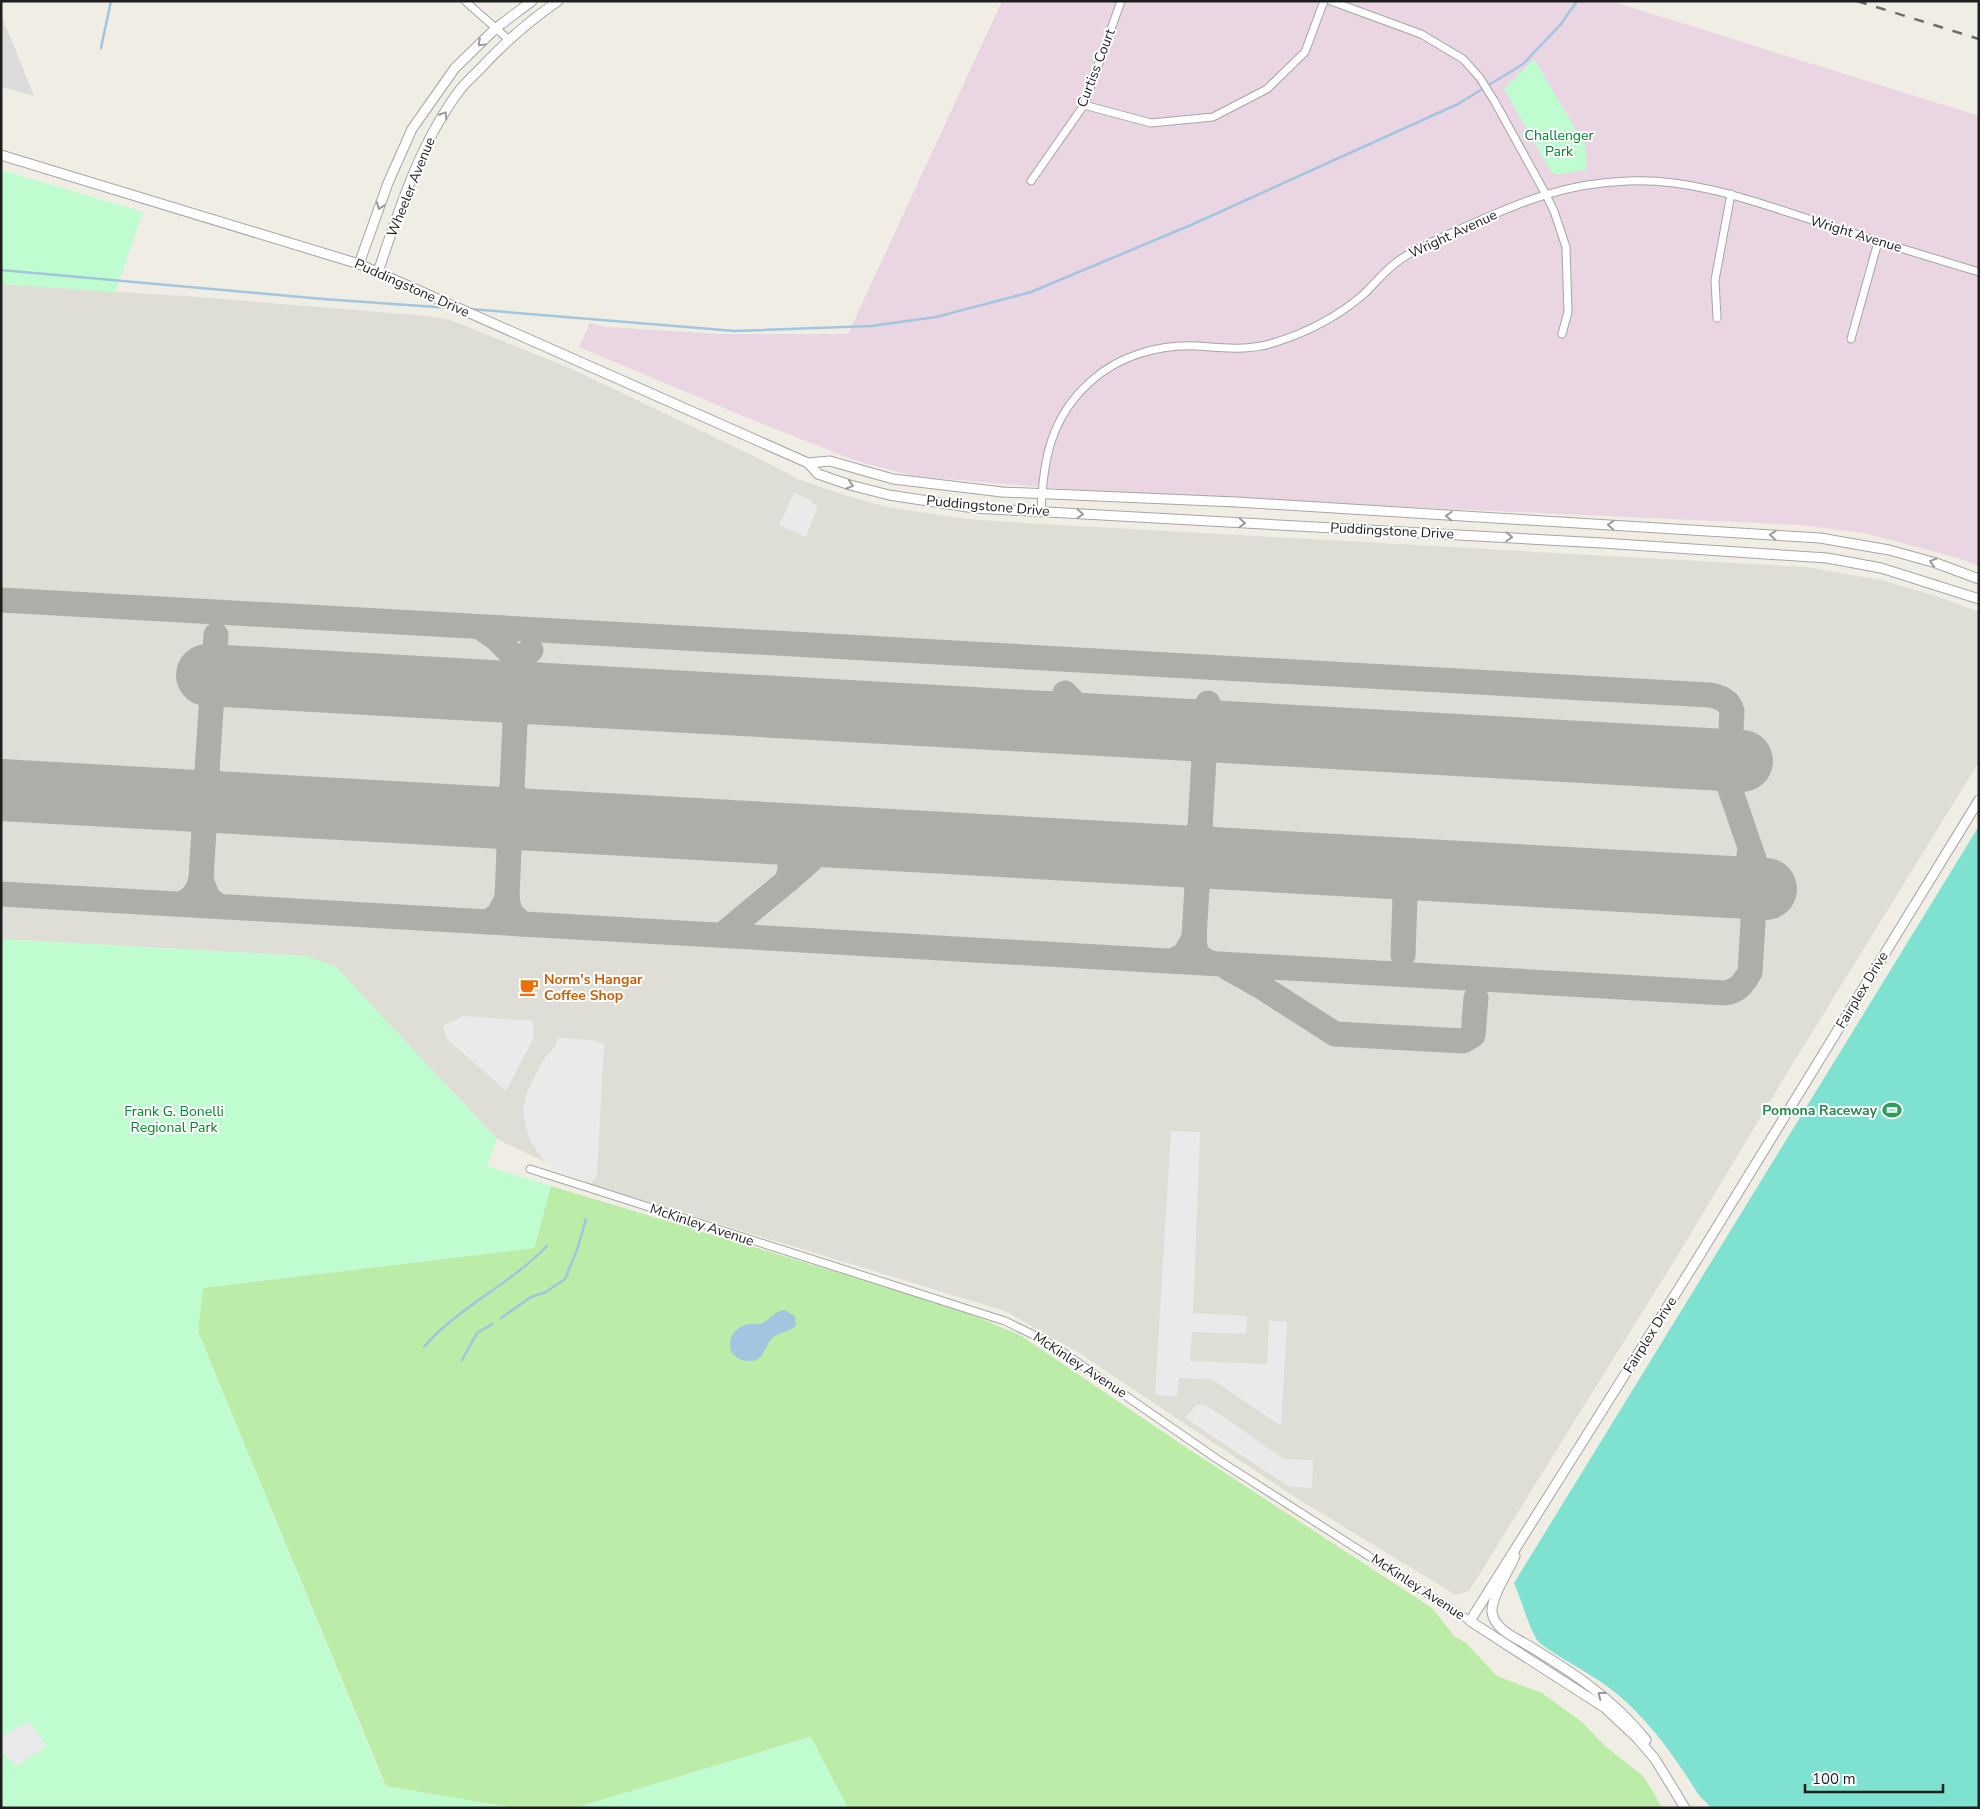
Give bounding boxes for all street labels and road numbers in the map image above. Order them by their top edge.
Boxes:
street label: Curtiss Court [1072,26,1120,110]
street label: Wheeler Avenue [382,134,440,240]
street label: Wright Avenue [1406,205,1500,263]
street label: Wright Avenue [1808,211,1904,257]
street label: Puddingstone Drive [352,254,472,322]
street label: Puddingstone Drive [925,491,1051,521]
street label: Puddingstone Drive [1330,518,1454,544]
street label: Fairplex Drive [1831,948,1893,1032]
street label: McKinley Avenue [648,1199,756,1251]
street label: Fairplex Drive [1619,1293,1681,1377]
street label: McKinley Avenue [1029,1328,1131,1402]
street label: McKinley Avenue [1367,1550,1469,1624]

